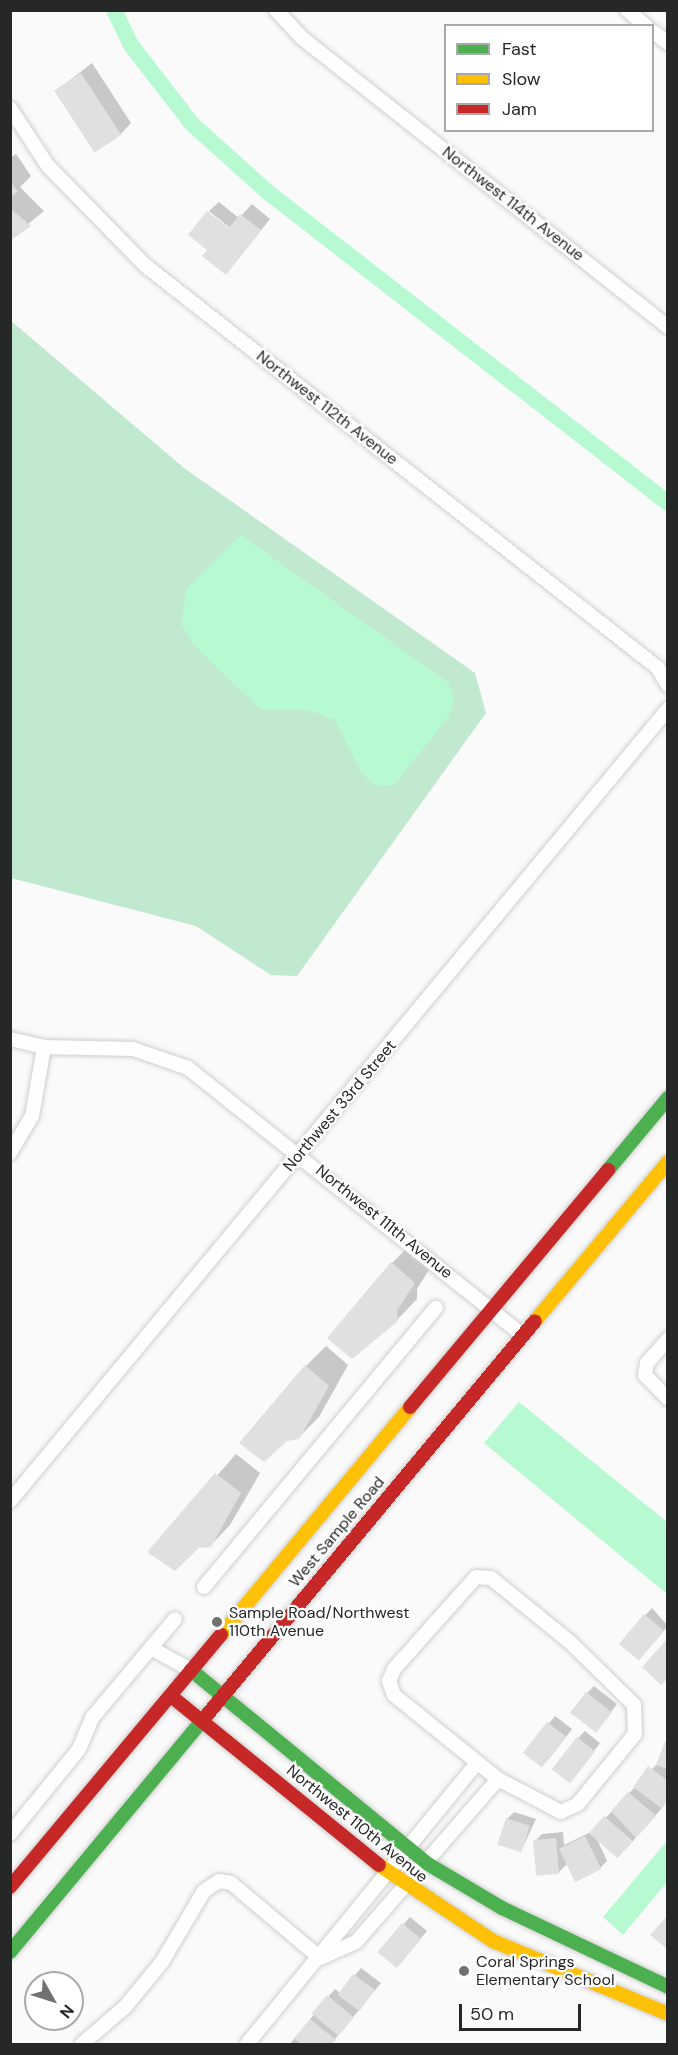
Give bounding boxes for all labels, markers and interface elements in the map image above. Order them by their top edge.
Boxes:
legend [444,24,654,132]
text: Fast [502,37,537,61]
text: Slow [502,67,541,91]
text: Jam [502,97,537,121]
street label: Northwest 114th Avenue [438,143,588,265]
street label: Northwest 112th Avenue [252,347,402,469]
street label: Northwest 33rd Street [280,1037,400,1175]
street label: Northwest 111th Avenue [312,1161,456,1283]
street label: West Sample Road [285,1473,389,1591]
place label: Sample Road/Northwest 110th Avenue [229,1603,409,1641]
marker: Sample Road/Northwest 110th Avenue [210,1615,224,1629]
street label: Northwest 110th Avenue [283,1761,431,1887]
place label: Coral Springs Elementary School [476,1952,614,1990]
marker: Coral Springs Elementary School [457,1964,471,1978]
north arrow [24,1971,84,2031]
scale bar [462,1992,584,2030]
text: N [55,2000,79,2023]
text: 50 m [470,2002,514,2026]

